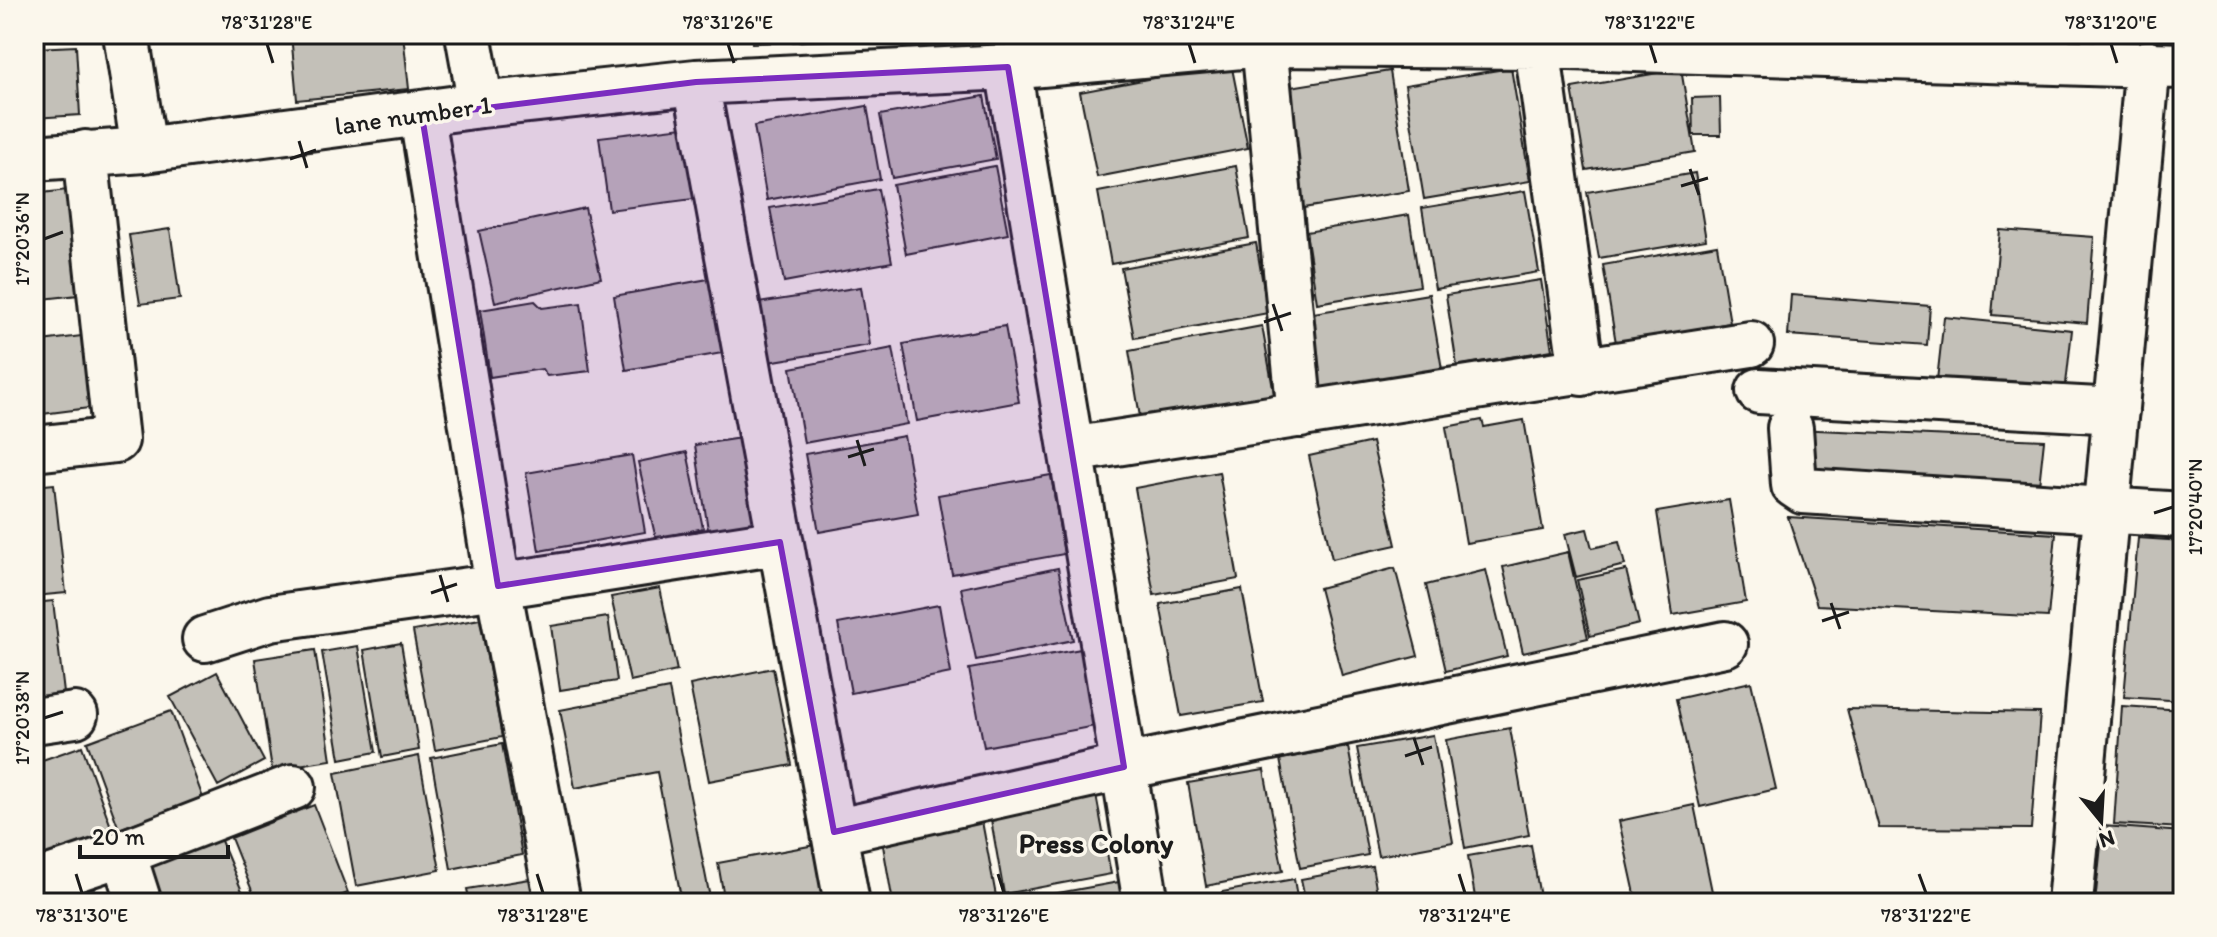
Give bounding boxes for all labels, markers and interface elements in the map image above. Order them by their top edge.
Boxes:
text: 78°31'28"E [222,10,312,34]
text: 78°31'26"E [683,10,773,34]
text: 78°31'24"E [1143,10,1235,34]
text: 78°31'22"E [1605,10,1695,34]
text: 78°31'20"E [2065,10,2157,34]
street label: lane number 1 [332,88,494,142]
text: 17°20'36"N [10,192,34,286]
text: 17°20'40"N [2183,459,2207,555]
text: 17°20'38"N [10,671,34,765]
north arrow [2061,781,2141,861]
scale bar [80,809,228,859]
text: 20 m [92,822,145,851]
text: N [2096,824,2118,855]
district label: Press Colony [1019,826,1174,860]
text: 78°31'30"E [36,903,128,927]
text: 78°31'28"E [498,903,588,927]
text: 78°31'26"E [959,903,1049,927]
text: 78°31'24"E [1419,903,1511,927]
text: 78°31'22"E [1881,903,1971,927]

